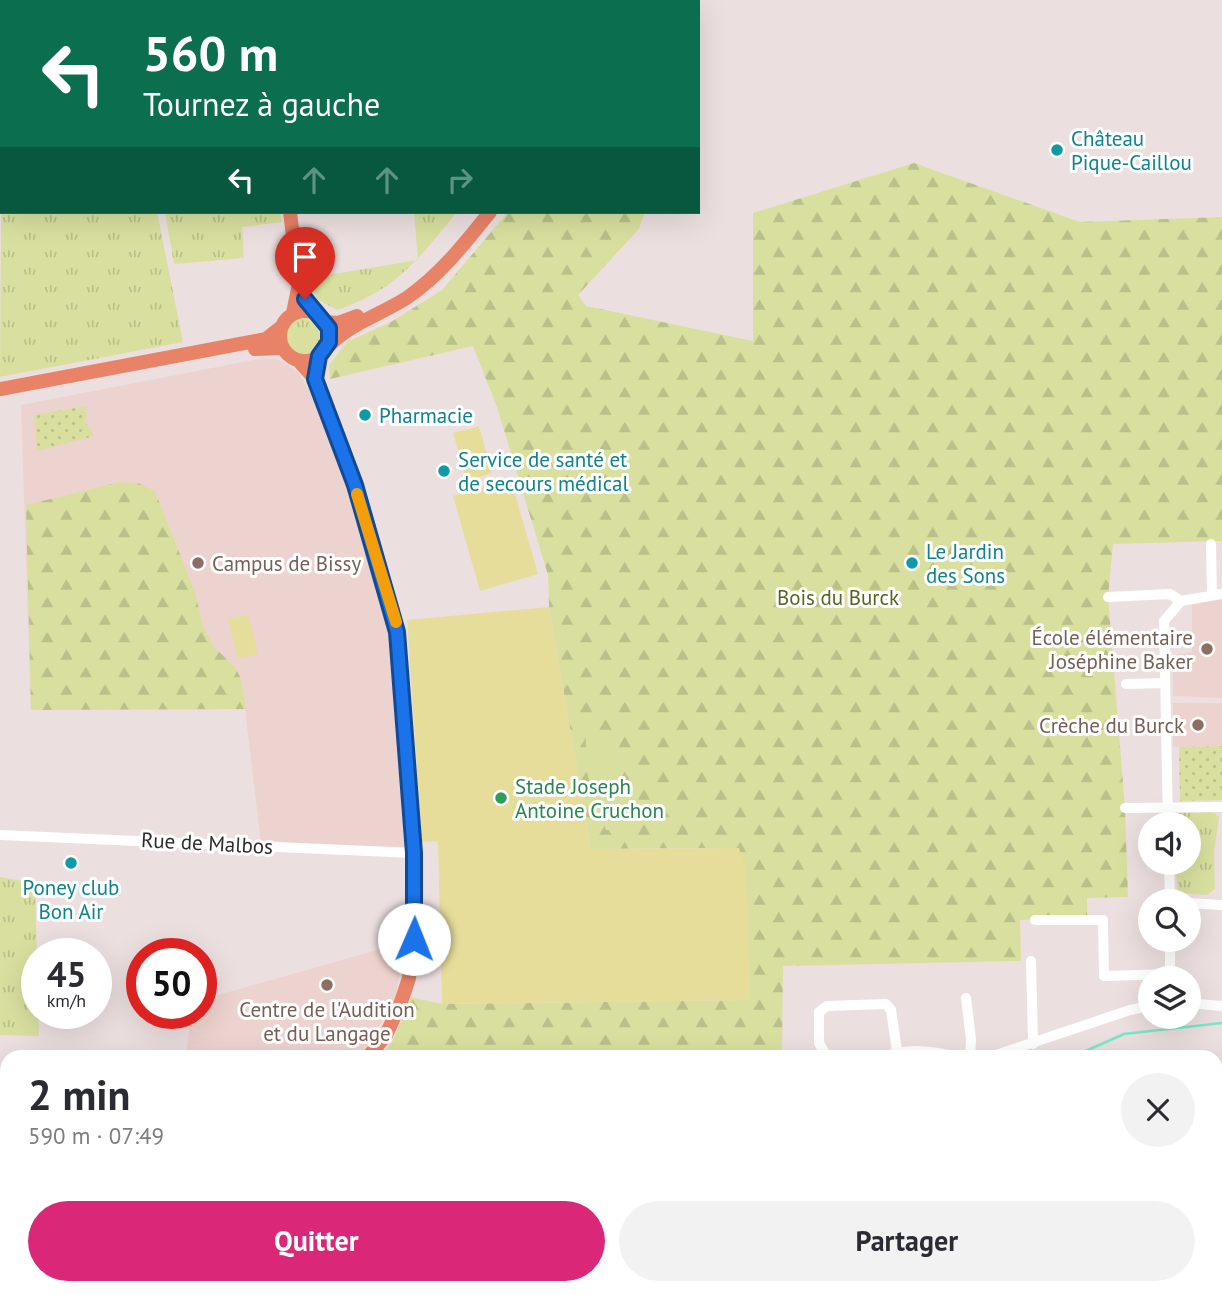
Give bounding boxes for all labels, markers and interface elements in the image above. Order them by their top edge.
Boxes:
text: 560 m [143,21,278,85]
icon: left [28,28,119,119]
text: Tournez à gauche [143,83,380,125]
place label: Château Pique-Caillou [1071,125,1192,176]
marker: Château Pique-Caillou [1049,142,1065,158]
icon: left [222,161,260,199]
icon: ahead [295,161,333,199]
icon: ahead [368,161,406,199]
icon: right [441,161,479,199]
pin [275,227,335,299]
icon: arrive [286,238,324,276]
place label: Pharmacie [379,402,473,429]
marker: Pharmacie [357,407,373,423]
place label: Service de santé et de secours médical [458,446,629,497]
marker: Service de santé et de secours médical [436,463,452,479]
place label: Le Jardin des Sons [926,538,1005,589]
place label: Campus de Bissy [212,550,361,577]
marker: Campus de Bissy [190,555,206,571]
marker: Le Jardin des Sons [904,555,920,571]
park label: Bois du Burck [777,584,899,611]
place label: École élémentaire Joséphine Baker [1031,624,1193,675]
marker: École élémentaire Joséphine Baker [1199,641,1215,657]
place label: Crèche du Burck [1039,712,1184,739]
marker: Crèche du Burck [1190,717,1206,733]
place label: Stade Joseph Antoine Cruchon [515,773,664,824]
marker: Stade Joseph Antoine Cruchon [493,790,509,806]
map controls [1138,812,1201,1029]
button: sound [1138,812,1201,875]
street label: Rue de Malbos [140,826,274,860]
marker: Poney club Bon Air [63,855,79,871]
place label: Poney club Bon Air [23,874,119,925]
button: search [1138,889,1201,952]
position arrow [377,902,451,976]
speed limit sign: 50 [126,938,217,1029]
text: 45 [47,951,86,997]
button: layers [1138,966,1201,1029]
marker: Centre de l'Audition et du Langage [319,977,335,993]
text: km/h [47,989,86,1012]
place label: Centre de l'Audition et du Langage [239,996,415,1047]
text: 2 min [28,1067,130,1122]
button: close [1121,1073,1195,1147]
text: 590 m · 07:49 [28,1121,164,1150]
button: Quitter [28,1201,605,1281]
button: Partager [619,1201,1195,1281]

